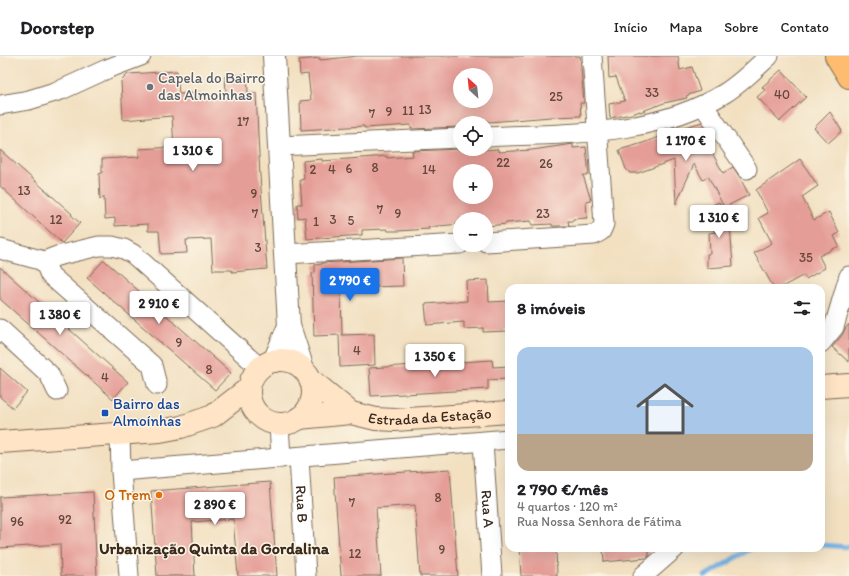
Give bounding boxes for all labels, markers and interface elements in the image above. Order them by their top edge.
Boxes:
text: Doorstep [20,16,94,39]
text: Início [614,19,648,36]
text: Mapa [670,19,702,36]
text: Sobre [724,19,758,36]
text: Contato [780,19,829,36]
north arrow [453,68,493,108]
map controls [453,68,493,252]
place label: Capela do Bairro das Almoinhas [158,69,265,104]
marker: Capela do Bairro das Almoinhas [145,82,155,92]
house number: 33 [645,85,659,100]
house number: 40 [774,87,790,102]
house number: 25 [549,89,563,104]
house number: 13 [418,102,432,117]
house number: 11 [402,103,414,118]
house number: 9 [386,104,393,119]
house number: 7 [369,106,376,121]
house number: 17 [237,114,250,129]
button: locate [453,116,493,156]
pin: 1 170 € [649,128,723,162]
text: 1 170 € [666,133,706,148]
pin: 1 310 € [156,138,230,172]
text: 1 310 € [173,143,213,158]
house number: 22 [496,155,510,170]
house number: 26 [539,156,553,171]
house number: 8 [371,160,379,175]
house number: 6 [346,161,353,176]
house number: 2 [310,162,317,177]
house number: 4 [328,162,336,177]
house number: 14 [422,162,436,177]
button: + [453,164,493,204]
house number: 13 [17,183,31,198]
house number: 9 [251,186,258,201]
house number: 7 [377,202,384,217]
pin: 1 310 € [682,205,756,239]
house number: 7 [252,206,259,221]
house number: 9 [395,206,402,221]
house number: 23 [536,206,550,221]
text: 1 310 € [699,210,739,225]
house number: 12 [50,212,63,227]
house number: 3 [329,212,337,227]
button: − [453,212,493,252]
house number: 5 [348,213,355,228]
house number: 1 [313,214,319,229]
house number: 3 [254,240,262,255]
house number: 35 [799,250,813,265]
pin: 2 790 € [313,268,387,302]
text: 2 790 € [329,273,371,288]
pin: 2 910 € [122,291,196,325]
text: 2 910 € [139,296,179,311]
icon: filters [791,297,813,319]
text: 8 imóveis [517,298,585,318]
pin: 1 380 € [23,302,97,336]
text: 1 380 € [39,307,81,322]
house number: 9 [176,335,183,350]
house number: 4 [353,343,361,358]
pin: 1 350 € [398,344,472,378]
text: 1 350 € [414,349,456,364]
house number: 8 [205,362,213,377]
house number: 4 [101,370,109,385]
icon: home [629,373,701,445]
place label: Bairro das Almoínhas [113,395,181,430]
street label: Estrada da Estação [366,404,492,429]
marker: Bairro das Almoínhas [100,408,110,418]
text: 2 790 €/mês [517,479,608,499]
street label: Rua B [292,485,312,523]
place label: O Trem [104,486,151,504]
street label: Rua A [477,489,498,529]
marker: O Trem [154,490,164,500]
house number: 8 [434,490,442,505]
pin: 2 890 € [178,492,252,526]
house number: 7 [349,495,356,510]
text: 2 890 € [194,497,236,512]
text: 4 quartos · 120 m² [517,499,618,514]
house number: 92 [58,512,72,527]
house number: 96 [10,514,24,529]
text: Rua Nossa Senhora de Fátima [517,514,682,529]
district label: Urbanização Quinta da Gordalina [99,539,330,559]
house number: 9 [439,542,446,557]
house number: 12 [349,546,362,561]

